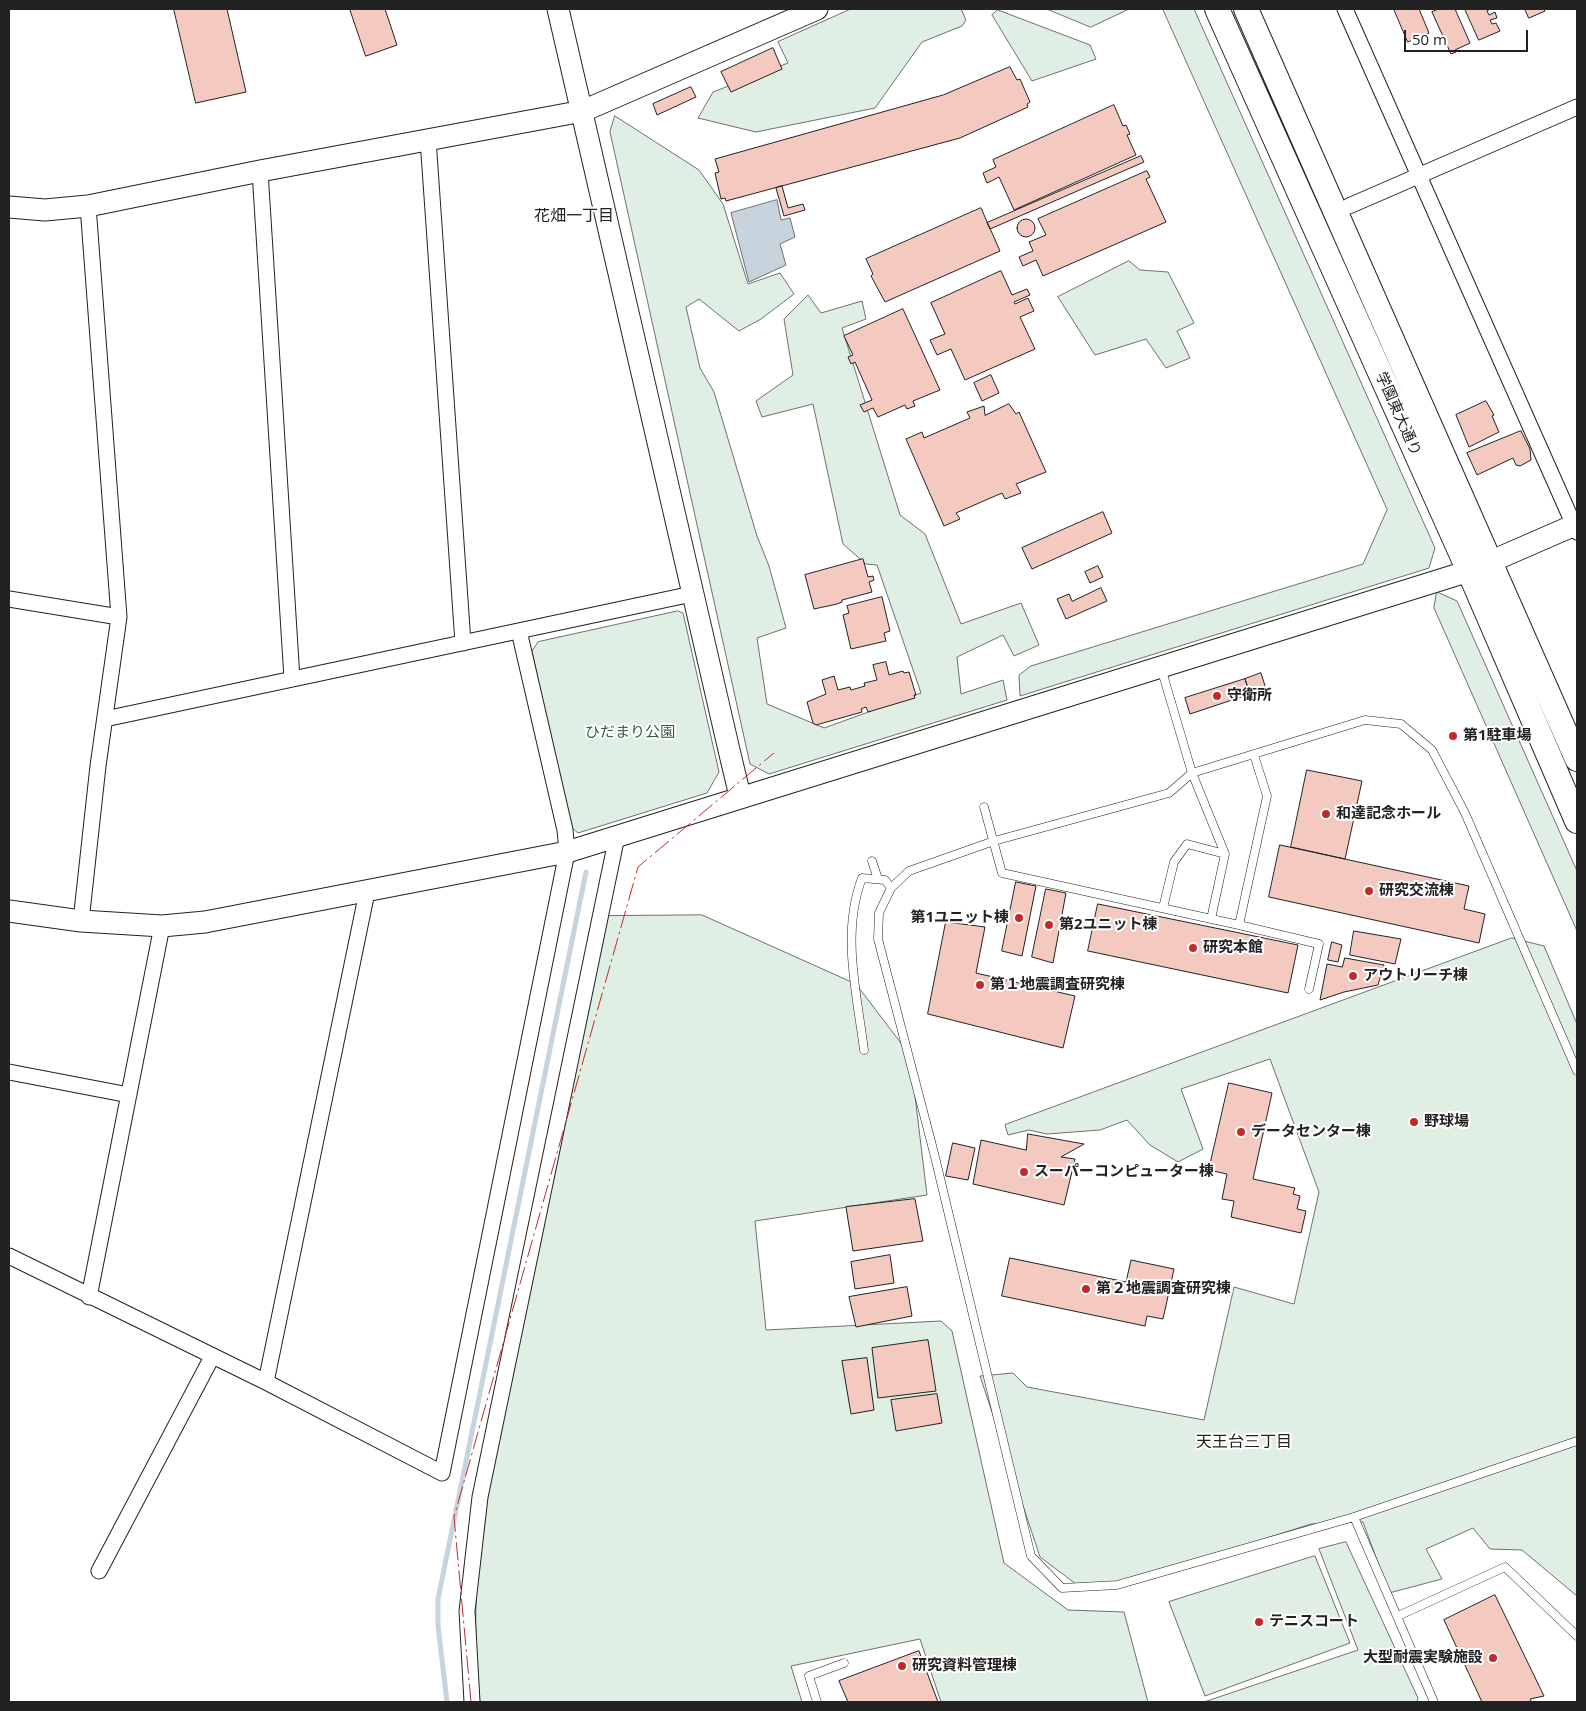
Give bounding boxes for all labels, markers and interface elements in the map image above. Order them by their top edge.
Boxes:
scale bar [1406,20,1530,52]
text: 50 m [1412,29,1447,49]
district label: 花畑一丁目 [534,206,614,226]
street label: 学園東大通り [1371,369,1425,459]
place label: 守衛所 [1227,687,1272,705]
marker: 守衛所 [1211,690,1223,702]
park label: ひだまり公園 [585,724,675,742]
place label: 第1駐車場 [1463,727,1532,745]
marker: 第1駐車場 [1447,730,1459,742]
place label: 和達記念ホール [1336,805,1441,823]
marker: 和達記念ホール [1320,808,1332,820]
place label: 研究交流棟 [1379,882,1454,900]
marker: 研究交流棟 [1363,885,1375,897]
place label: 第1ユニット棟 [910,909,1009,927]
marker: 第1ユニット棟 [1013,912,1025,924]
place label: 第2ユニット棟 [1059,916,1158,934]
marker: 第2ユニット棟 [1043,919,1055,931]
place label: 研究本館 [1203,939,1263,957]
marker: 研究本館 [1187,942,1199,954]
place label: アウトリーチ棟 [1363,967,1468,985]
marker: アウトリーチ棟 [1347,970,1359,982]
place label: 第１地震調査研究棟 [990,976,1125,994]
marker: 第１地震調査研究棟 [974,979,986,991]
place label: 野球場 [1424,1113,1469,1131]
marker: 野球場 [1408,1116,1420,1128]
place label: データセンター棟 [1251,1123,1371,1141]
marker: データセンター棟 [1235,1126,1247,1138]
place label: スーパーコンピューター棟 [1034,1163,1214,1181]
marker: スーパーコンピューター棟 [1018,1166,1030,1178]
place label: 第２地震調査研究棟 [1096,1280,1231,1298]
marker: 第２地震調査研究棟 [1080,1283,1092,1295]
district label: 天王台三丁目 [1196,1432,1292,1452]
place label: テニスコート [1269,1613,1359,1631]
marker: テニスコート [1253,1616,1265,1628]
place label: 大型耐震実験施設 [1363,1649,1483,1667]
marker: 大型耐震実験施設 [1487,1652,1499,1664]
place label: 研究資料管理棟 [912,1657,1017,1675]
marker: 研究資料管理棟 [896,1660,908,1672]

